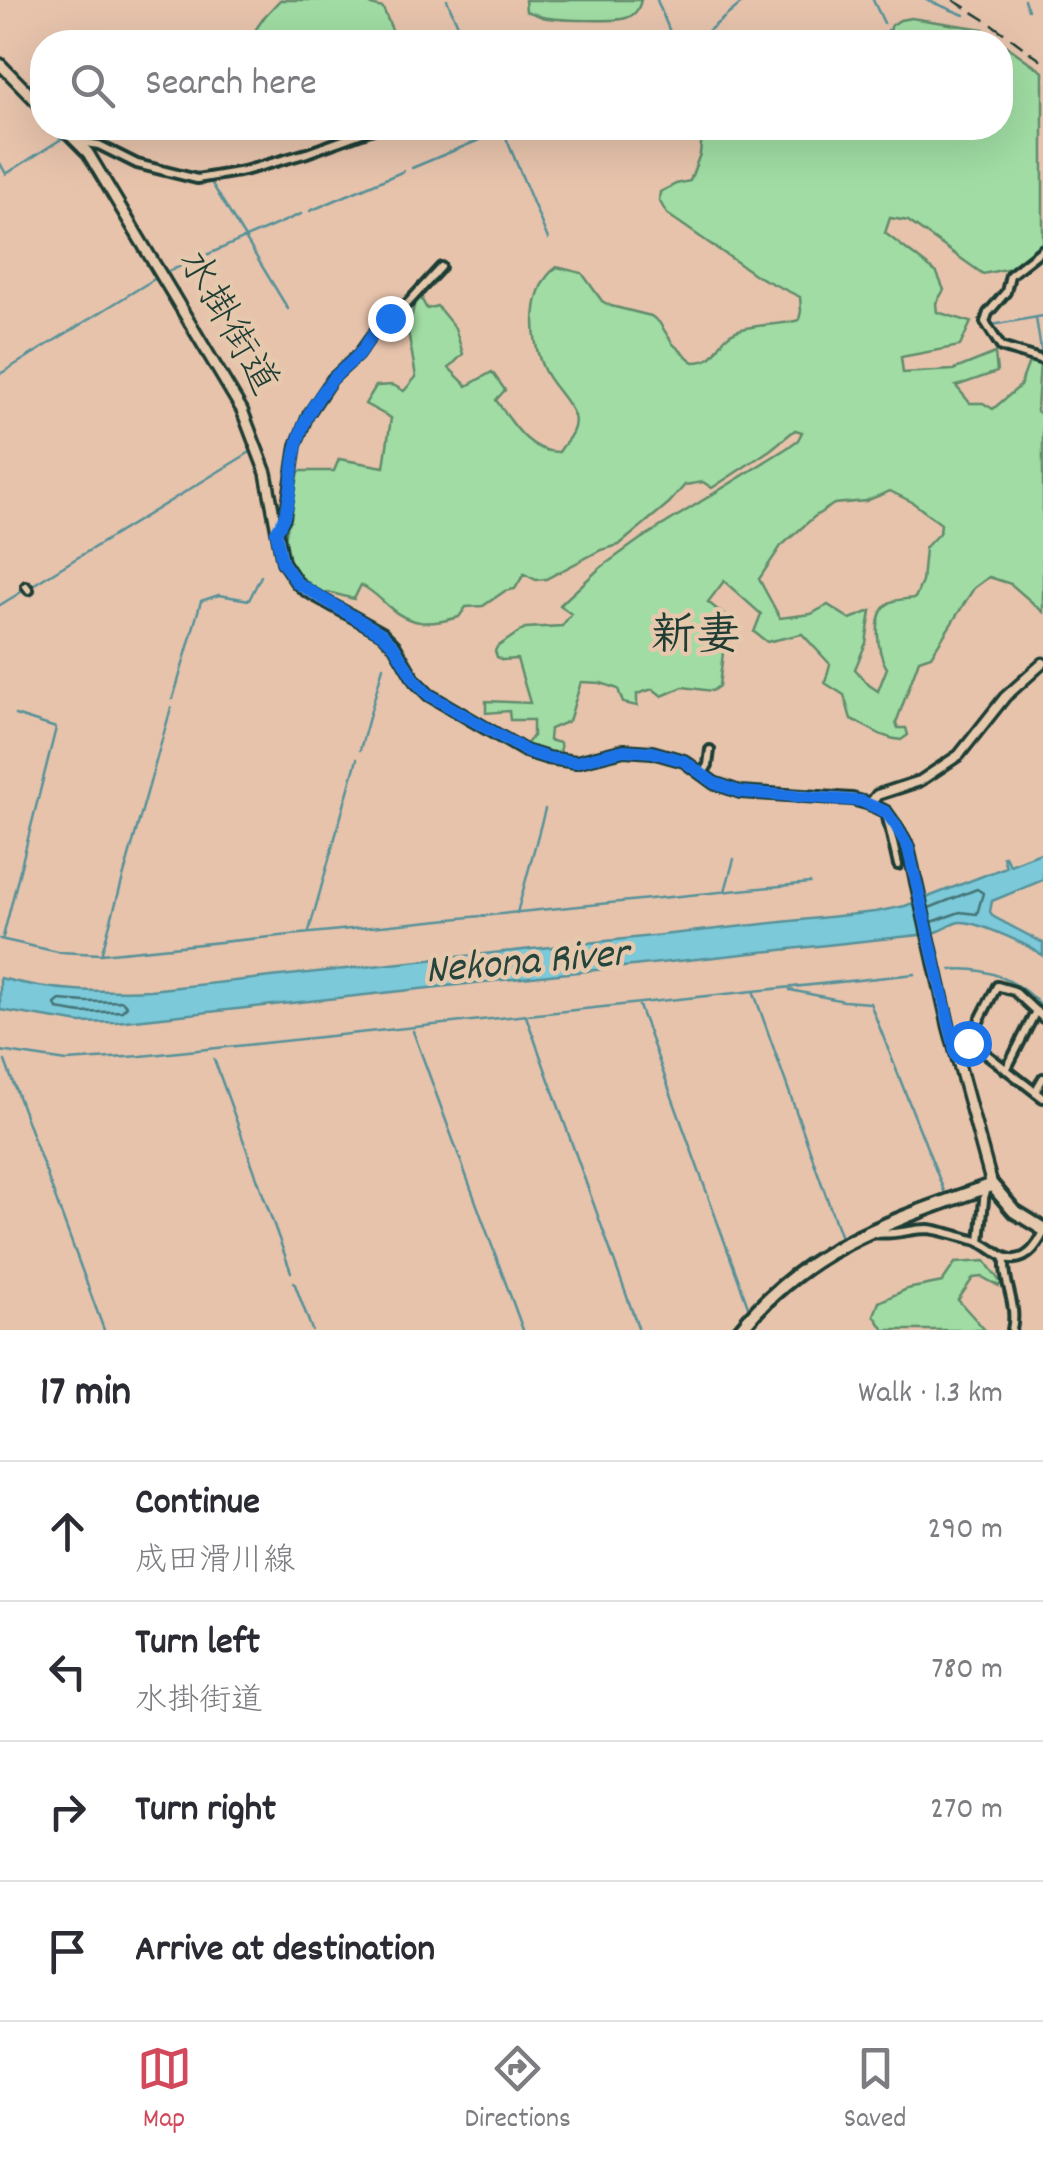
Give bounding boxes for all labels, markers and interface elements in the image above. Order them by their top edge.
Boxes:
search box [30,30,1013,140]
icon: search [65,58,120,113]
text: Search here [145,58,317,113]
street label: 水掛街道 [160,240,290,408]
route end [368,296,414,342]
district label: 新妻 [651,607,741,671]
water label: Nekona River [423,926,635,1004]
route start [946,1021,992,1067]
text: 17 min [40,1365,131,1425]
text: Walk · 1.3 km [858,1372,1003,1418]
text: Continue [135,1477,260,1532]
icon: ahead [40,1504,95,1559]
text: 290 m [928,1508,1003,1554]
text: 成田滑川線 [135,1540,295,1586]
text: Turn left [135,1617,260,1672]
icon: left [40,1644,95,1699]
text: 780 m [931,1648,1003,1694]
text: 水掛街道 [135,1680,263,1726]
icon: right [40,1784,95,1839]
text: Turn right [135,1784,276,1839]
text: 270 m [930,1788,1003,1834]
icon: arrive [40,1924,95,1979]
text: Arrive at destination [135,1924,435,1979]
tab: Map [137,2041,192,2141]
tab: Directions [465,2041,571,2141]
tab: Saved [844,2041,906,2141]

